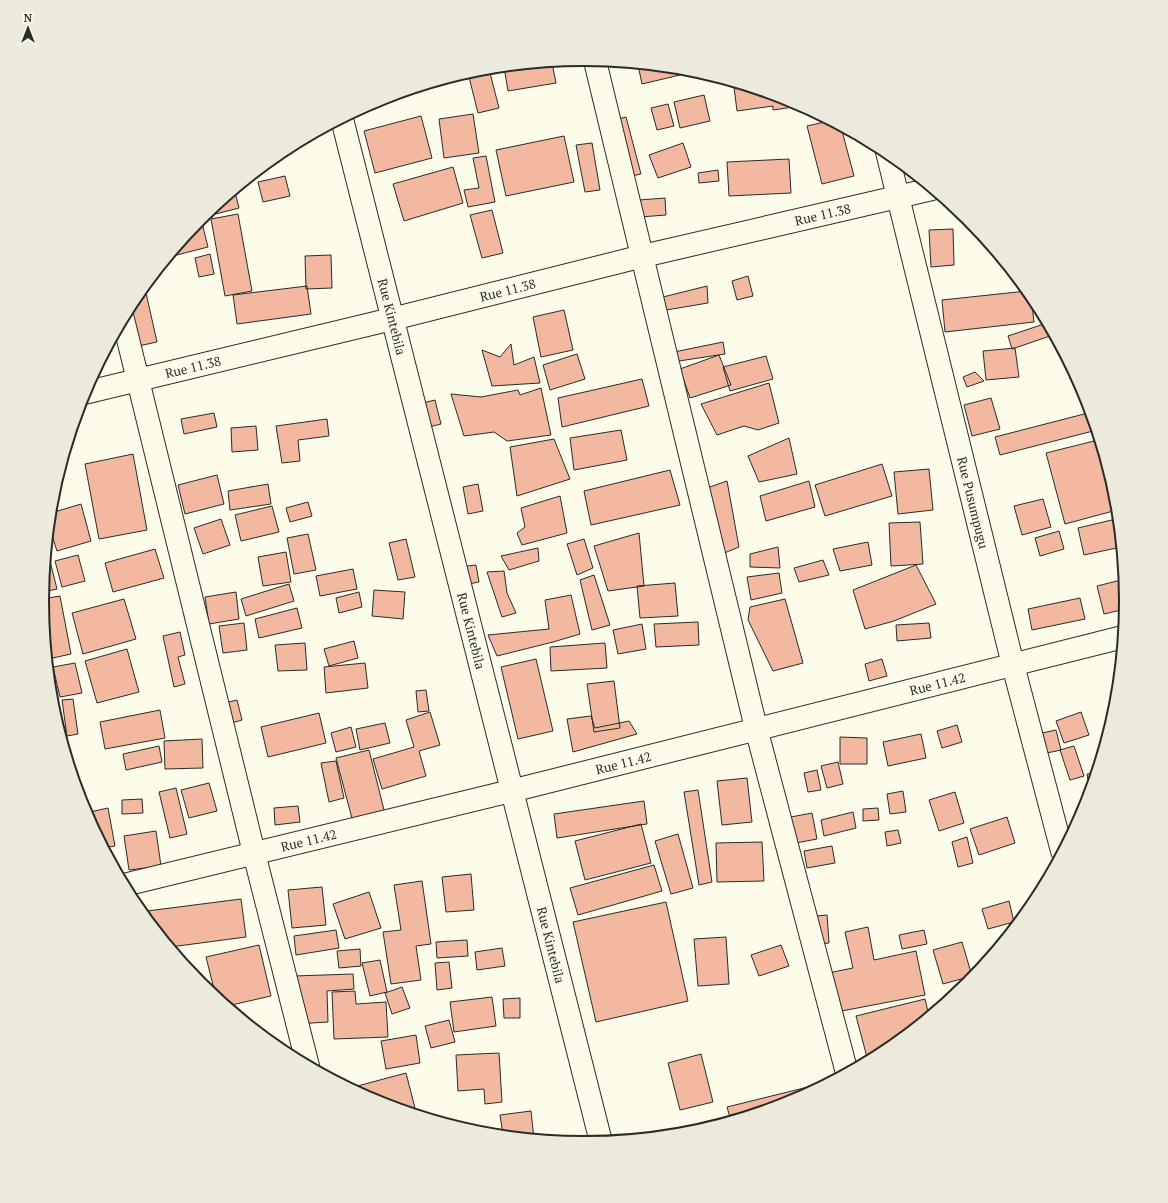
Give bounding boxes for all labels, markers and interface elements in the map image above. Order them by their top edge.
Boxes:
north arrow [8,8,48,48]
text: N [24,11,33,25]
street label: Rue 11.38 [793,199,852,230]
street label: Rue 11.38 [478,274,537,306]
street label: Rue Kintebila [374,277,411,357]
street label: Rue 11.38 [163,351,223,382]
street label: Rue Pusumpugu [953,455,993,551]
street label: Rue Kintebila [453,591,490,671]
street label: Rue 11.42 [908,668,967,699]
street label: Rue 11.42 [593,747,653,778]
street label: Rue 11.42 [279,825,338,856]
street label: Rue Kintebila [533,905,570,986]

